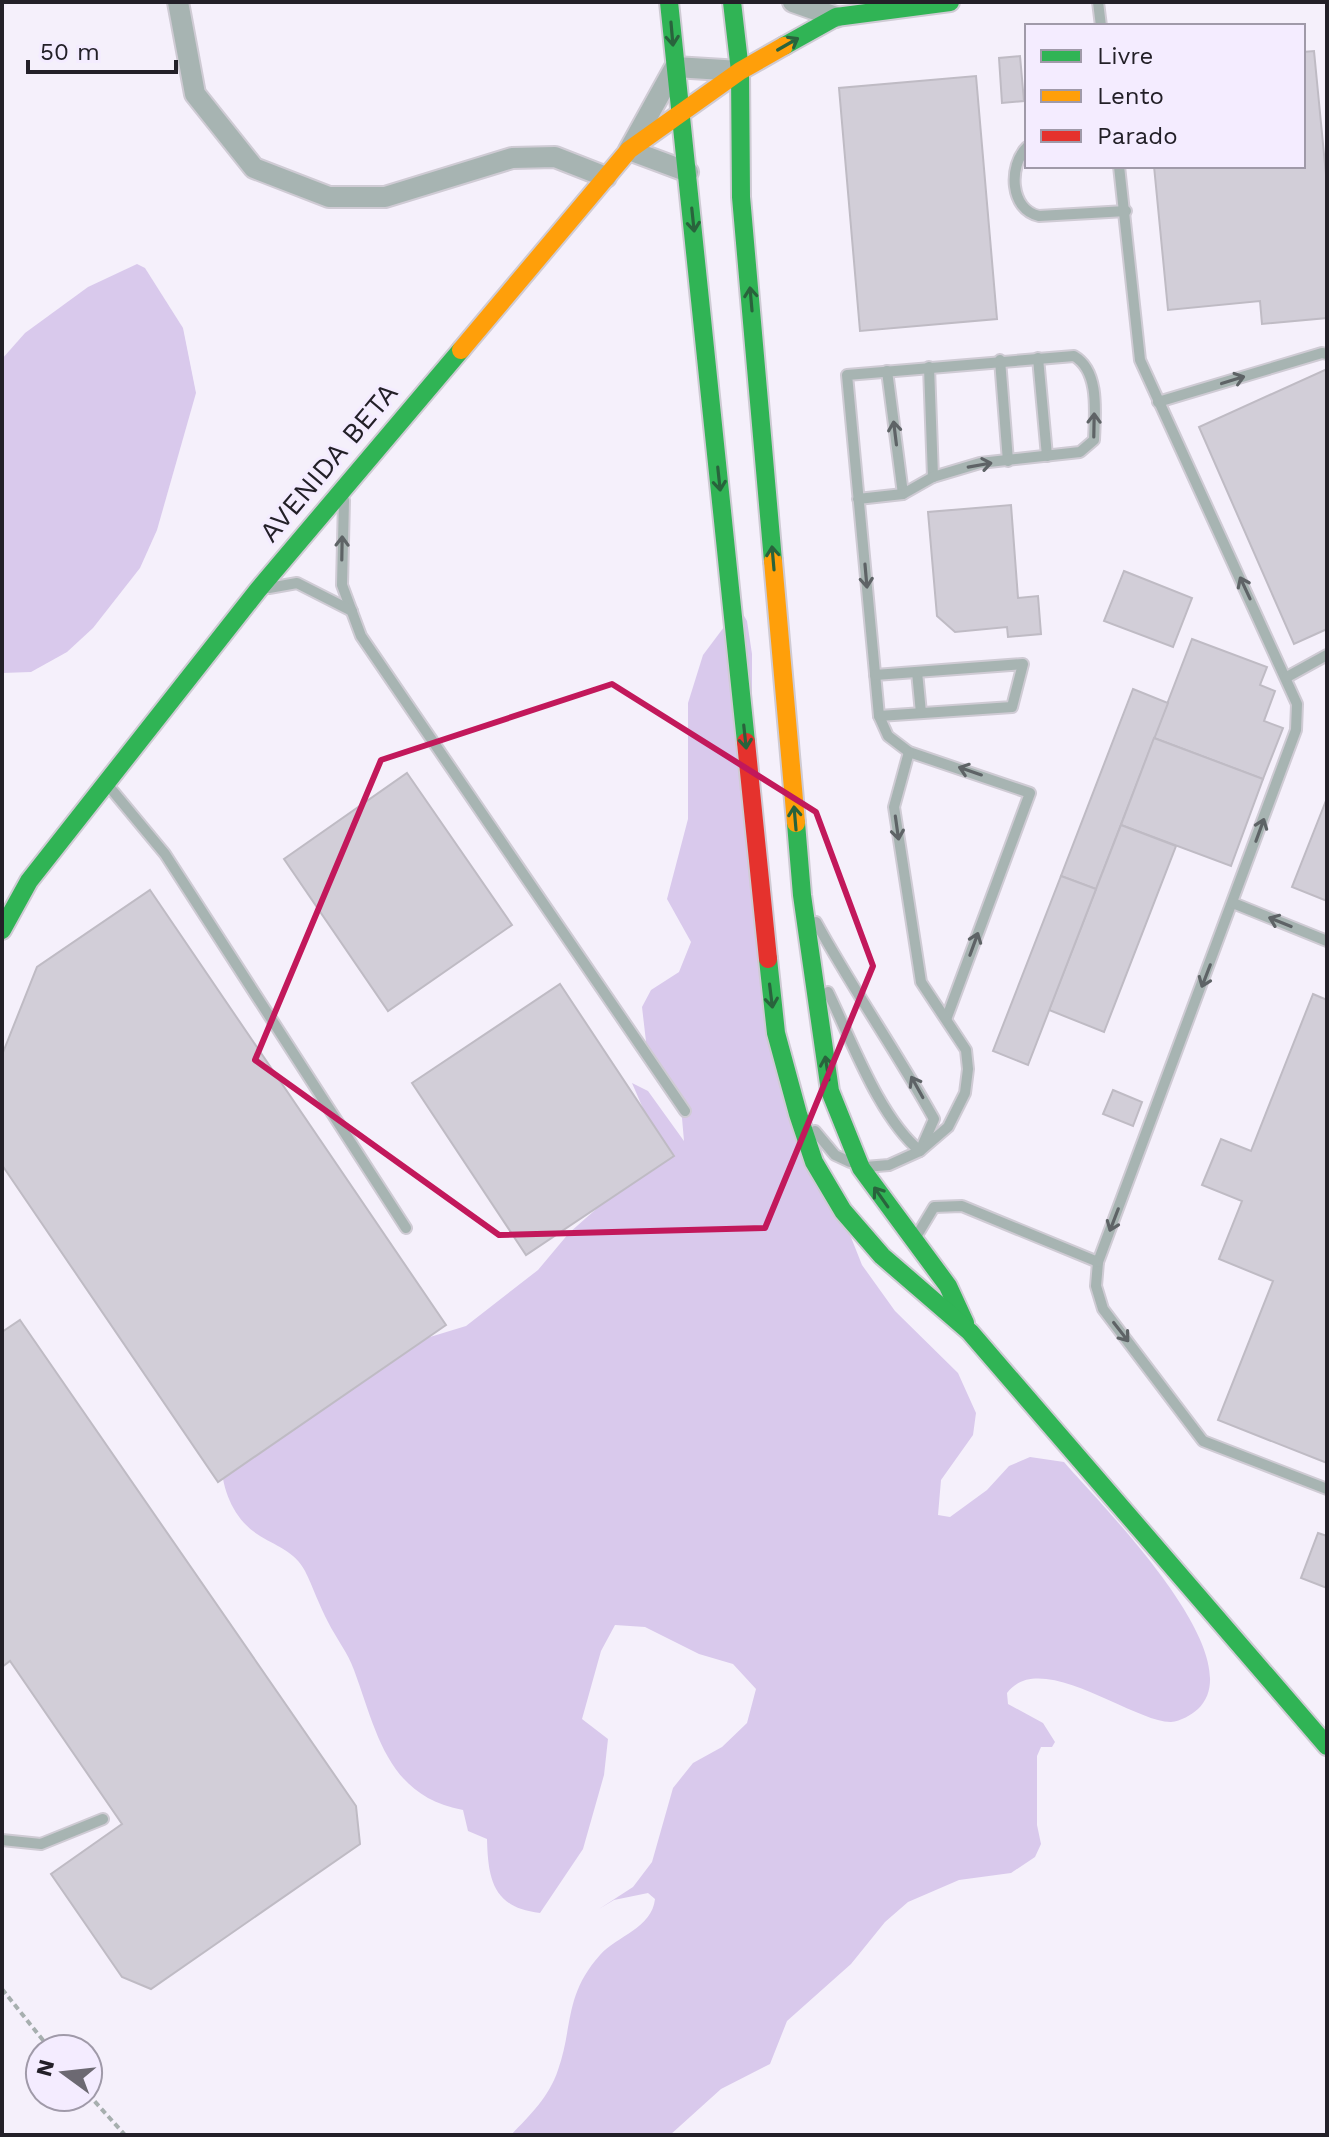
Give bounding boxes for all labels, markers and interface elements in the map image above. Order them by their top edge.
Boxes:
one-way arrow [665,20,680,47]
scale bar [28,24,176,74]
legend [1025,24,1305,168]
one-way arrow [776,36,799,52]
text: 50 m [40,38,100,66]
text: Livre [1097,42,1153,70]
text: Lento [1097,82,1164,110]
text: Parado [1097,122,1178,150]
one-way arrow [686,206,701,233]
one-way arrow [743,286,758,313]
one-way arrow [1220,372,1245,386]
street label: AVENIDA BETA [252,376,404,548]
one-way arrow [1086,412,1102,439]
one-way arrow [888,420,903,446]
one-way arrow [967,456,993,471]
one-way arrow [712,465,727,492]
one-way arrow [334,535,350,562]
one-way arrow [765,546,780,572]
one-way arrow [858,562,873,589]
one-way arrow [1237,576,1252,600]
one-way arrow [737,723,752,750]
one-way arrow [957,763,982,778]
one-way arrow [787,805,802,831]
one-way arrow [890,815,905,840]
one-way arrow [1254,818,1268,843]
one-way arrow [1268,914,1293,928]
one-way arrow [968,932,982,957]
one-way arrow [1198,963,1212,988]
one-way arrow [764,983,779,1008]
one-way arrow [819,1056,834,1081]
one-way arrow [908,1076,924,1099]
one-way arrow [873,1186,889,1208]
one-way arrow [1106,1207,1120,1232]
one-way arrow [1113,1321,1130,1342]
north arrow [24,2033,104,2113]
text: N [31,2057,59,2079]

